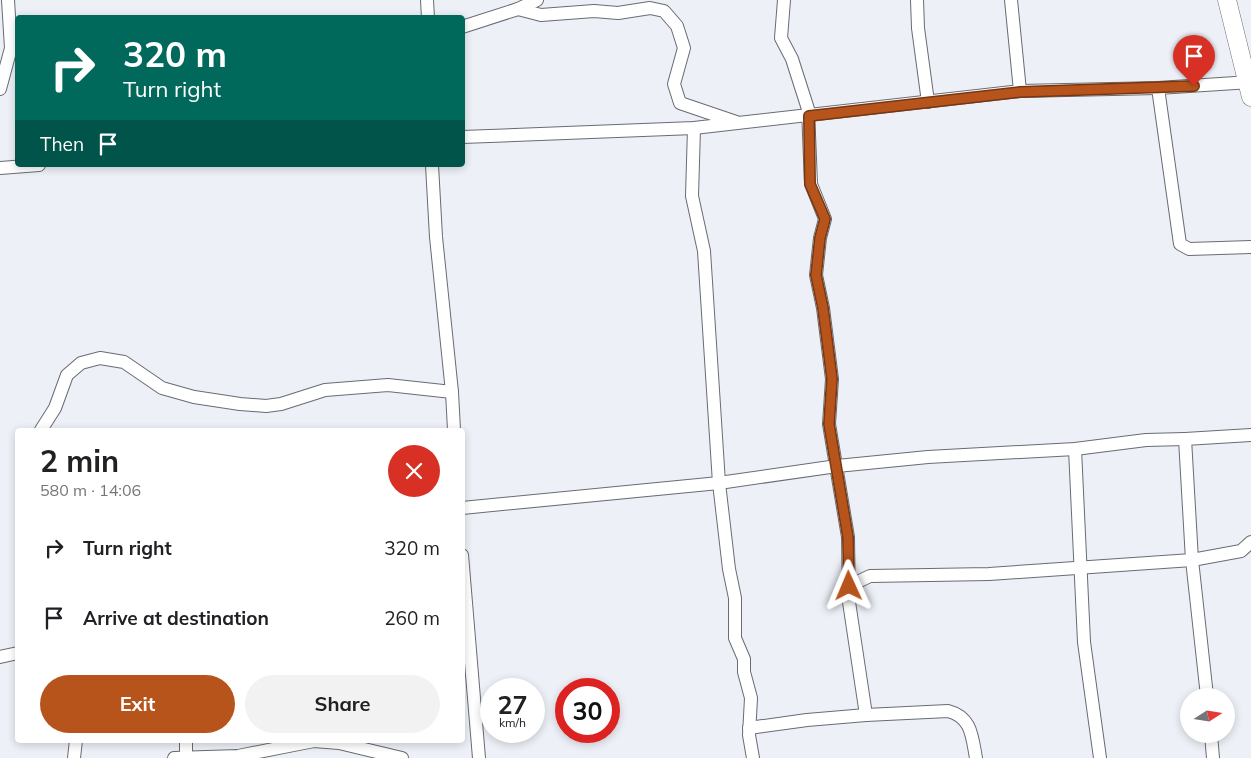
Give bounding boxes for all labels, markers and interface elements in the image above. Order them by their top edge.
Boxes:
text: 320 m [123,32,227,76]
icon: right [40,35,105,100]
pin [1173,35,1215,86]
icon: arrive [1180,42,1208,70]
text: Turn right [123,75,221,103]
icon: arrive [94,130,122,158]
text: Then [40,132,84,156]
text: 2 min [40,442,119,480]
button: close [388,445,440,497]
text: 580 m · 14:06 [40,480,141,500]
icon: right [40,534,68,562]
text: Turn right [83,536,172,560]
text: 320 m [384,536,440,560]
position arrow [822,559,874,611]
icon: arrive [40,604,68,632]
text: Arrive at destination [83,606,269,630]
text: 260 m [384,606,440,630]
button: Exit [40,675,235,733]
button: Share [245,675,440,733]
speed limit sign: 30 [555,678,620,743]
north arrow [1180,688,1235,742]
map controls [1180,688,1235,743]
text: 27 [497,689,528,720]
text: km/h [499,715,526,730]

